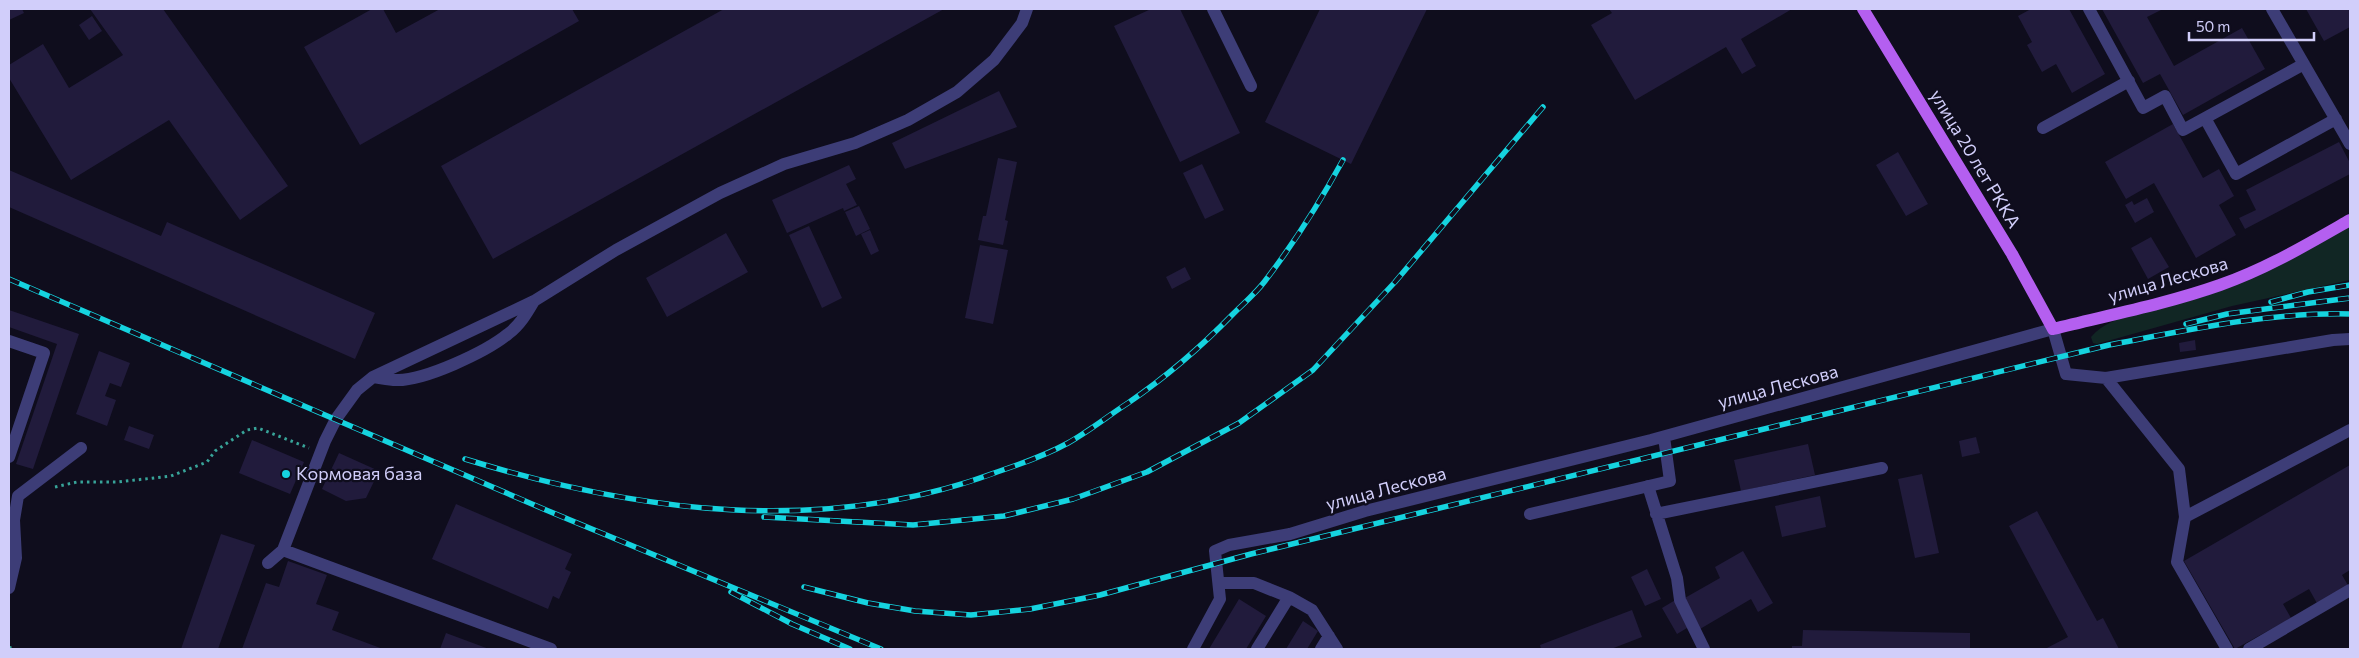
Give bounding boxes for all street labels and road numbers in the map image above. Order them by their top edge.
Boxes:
street label: улица 20 лет РККА [1926,85,2026,232]
street label: улица Лескова [2105,251,2230,307]
street label: улица Лескова [1715,359,1840,413]
street label: улица Лескова [1323,461,1448,515]

